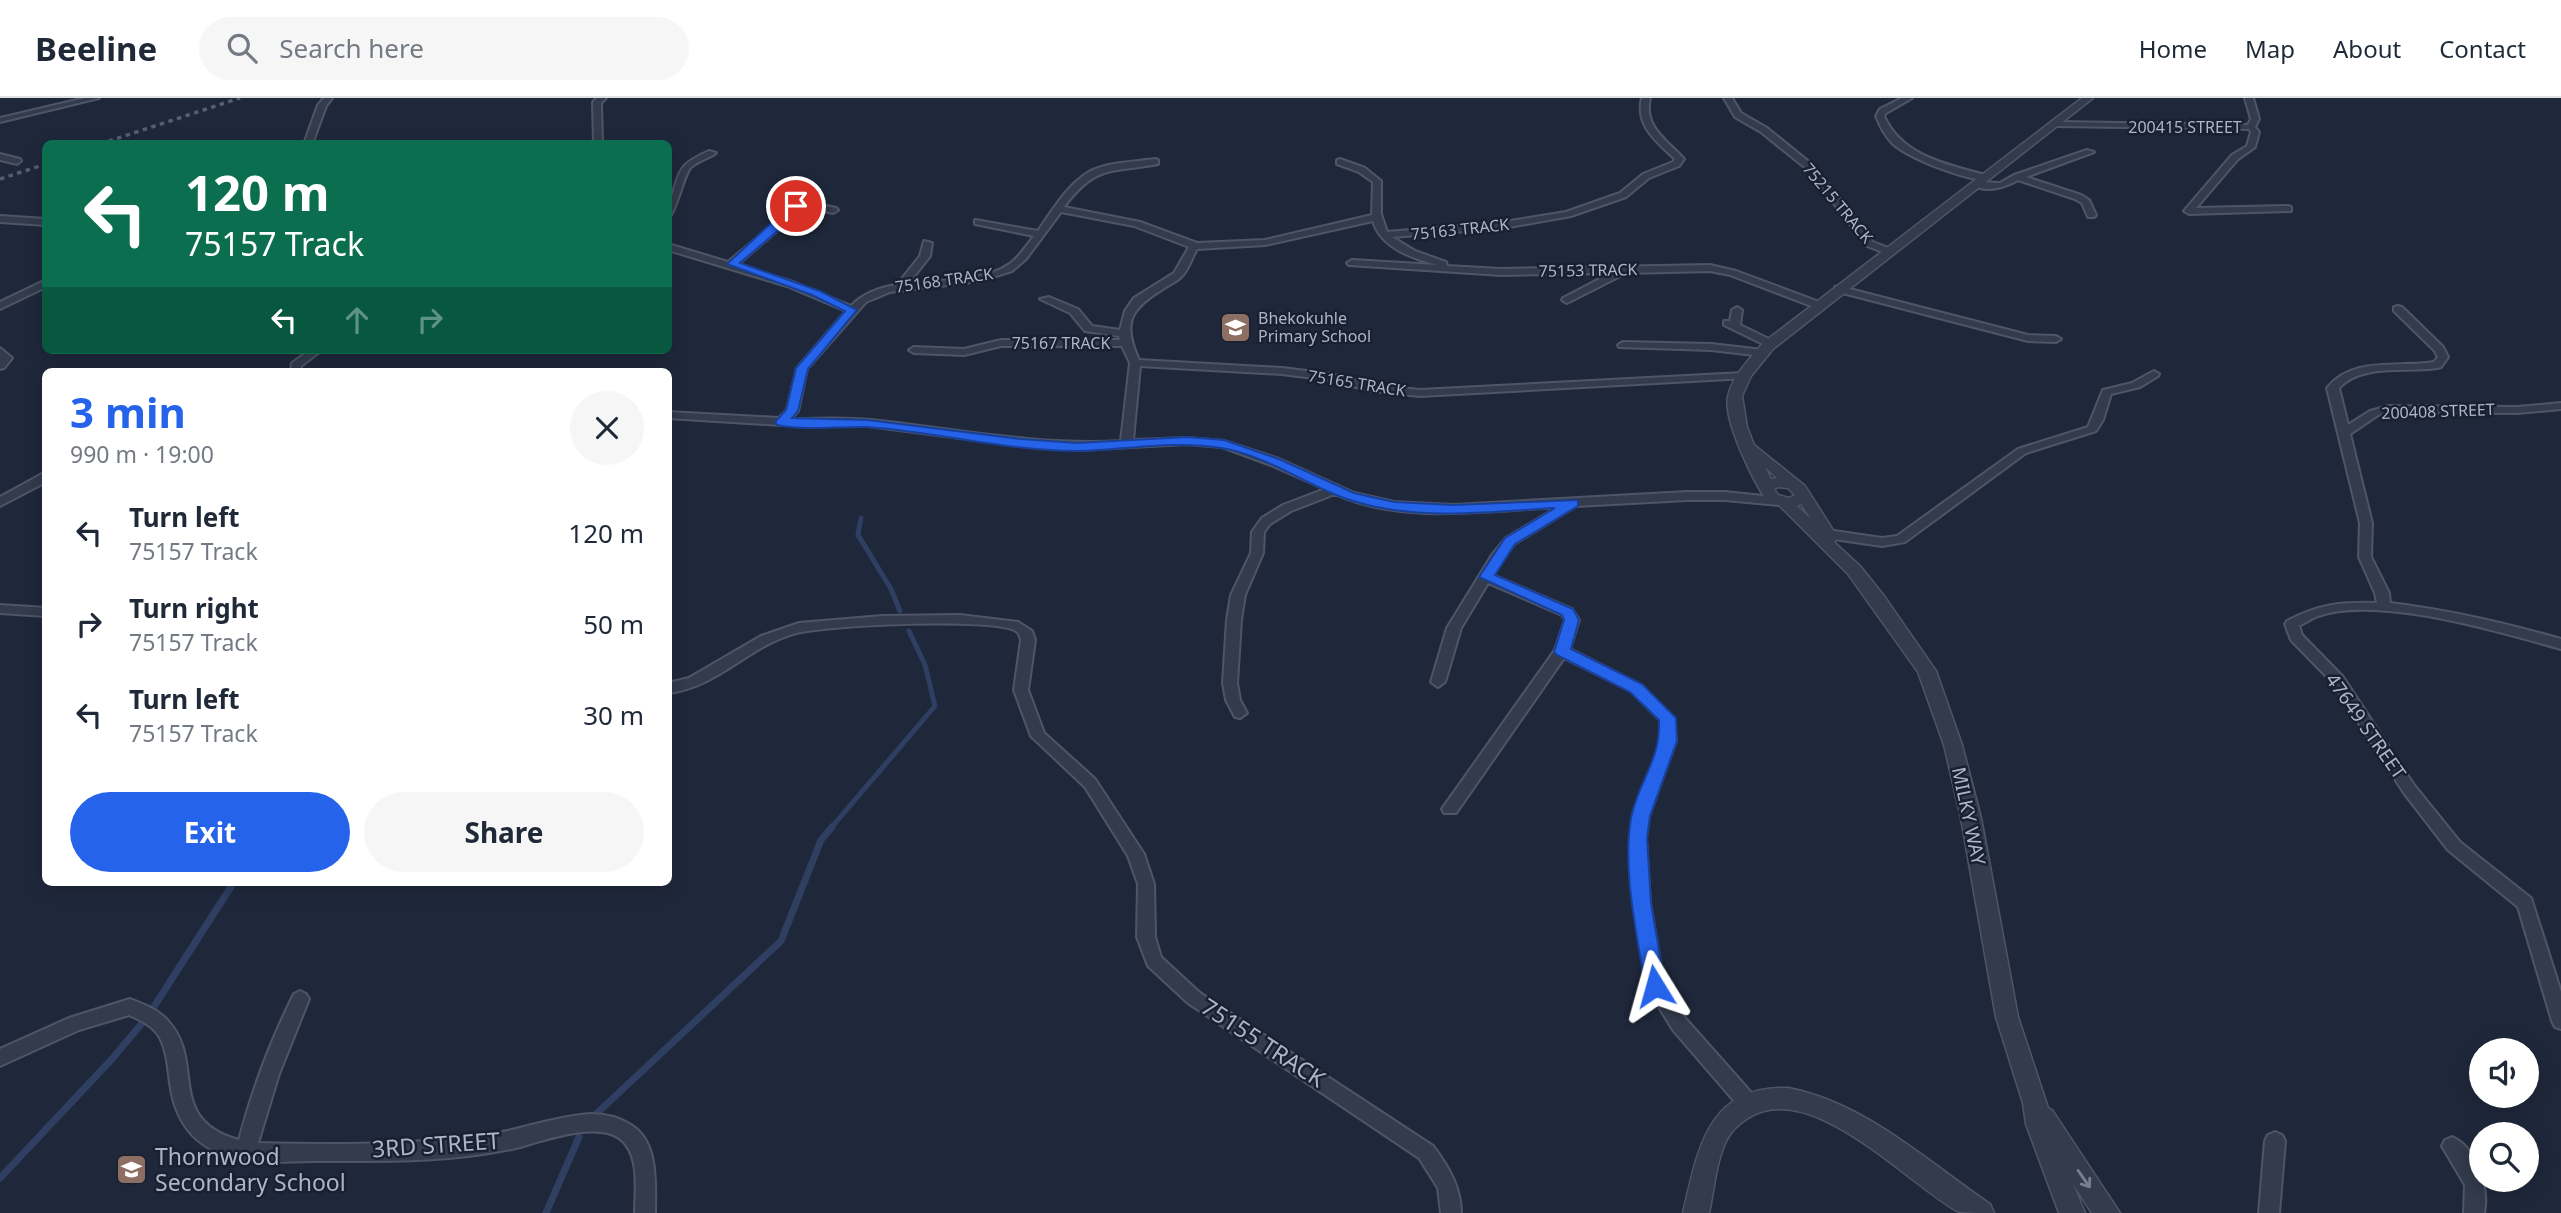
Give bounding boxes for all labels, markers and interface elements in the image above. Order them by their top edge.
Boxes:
search box [199,17,689,80]
text: Beeline [35,26,157,71]
icon: search [223,29,261,67]
text: Search here [279,30,424,66]
text: Home [2139,32,2207,65]
text: Map [2245,32,2295,65]
text: About [2333,32,2401,65]
text: Contact [2439,32,2526,65]
street label: 200415 STREET [2128,116,2242,138]
street label: 75215 TRACK [1798,158,1878,248]
text: 120 m [185,159,330,225]
icon: left [70,168,161,259]
pin [766,176,826,236]
icon: arrive [777,187,815,225]
street label: 75163 TRACK [1410,213,1510,245]
text: 75157 Track [185,222,364,265]
street label: 75153 TRACK [1538,258,1638,282]
street label: 75168 TRACK [894,262,994,298]
icon: left [265,301,303,339]
icon: ahead [338,301,376,339]
icon: right [411,301,449,339]
place label: Bhekokuhle Primary School [1258,307,1371,347]
school or university icon: Bhekokuhle Primary School [1218,310,1252,344]
street label: 75167 TRACK [1012,332,1110,354]
street label: 75165 TRACK [1307,364,1408,402]
text: 3 min [70,383,186,440]
button: close [570,391,644,465]
street label: 200408 STREET [2381,398,2495,424]
text: 990 m · 19:00 [70,438,214,470]
text: Turn left [129,499,240,535]
icon: left [70,514,108,552]
text: 120 m [568,515,644,551]
text: 75157 Track [129,535,258,567]
text: Turn right [129,590,259,626]
icon: right [70,605,108,643]
text: 50 m [583,606,644,642]
text: 75157 Track [129,626,258,658]
street label: 47649 STREET [2320,668,2412,785]
text: Turn left [129,681,240,717]
icon: left [70,696,108,734]
text: 30 m [583,697,644,733]
text: 75157 Track [129,717,258,749]
street label: MILKY WAY [1946,765,1992,868]
button: Exit [70,792,350,872]
button: Share [364,792,644,872]
position arrow [1618,949,1692,1023]
street label: 75155 TRACK [1195,990,1332,1095]
map controls [2469,1038,2539,1192]
button: sound [2469,1038,2539,1108]
button: search [2469,1122,2539,1192]
street label: 3RD STREET [371,1124,501,1164]
place label: Thornwood Secondary School [155,1140,346,1198]
school or university icon: Thornwood Secondary School [115,1153,149,1187]
one-way arrow [2077,1169,2091,1188]

